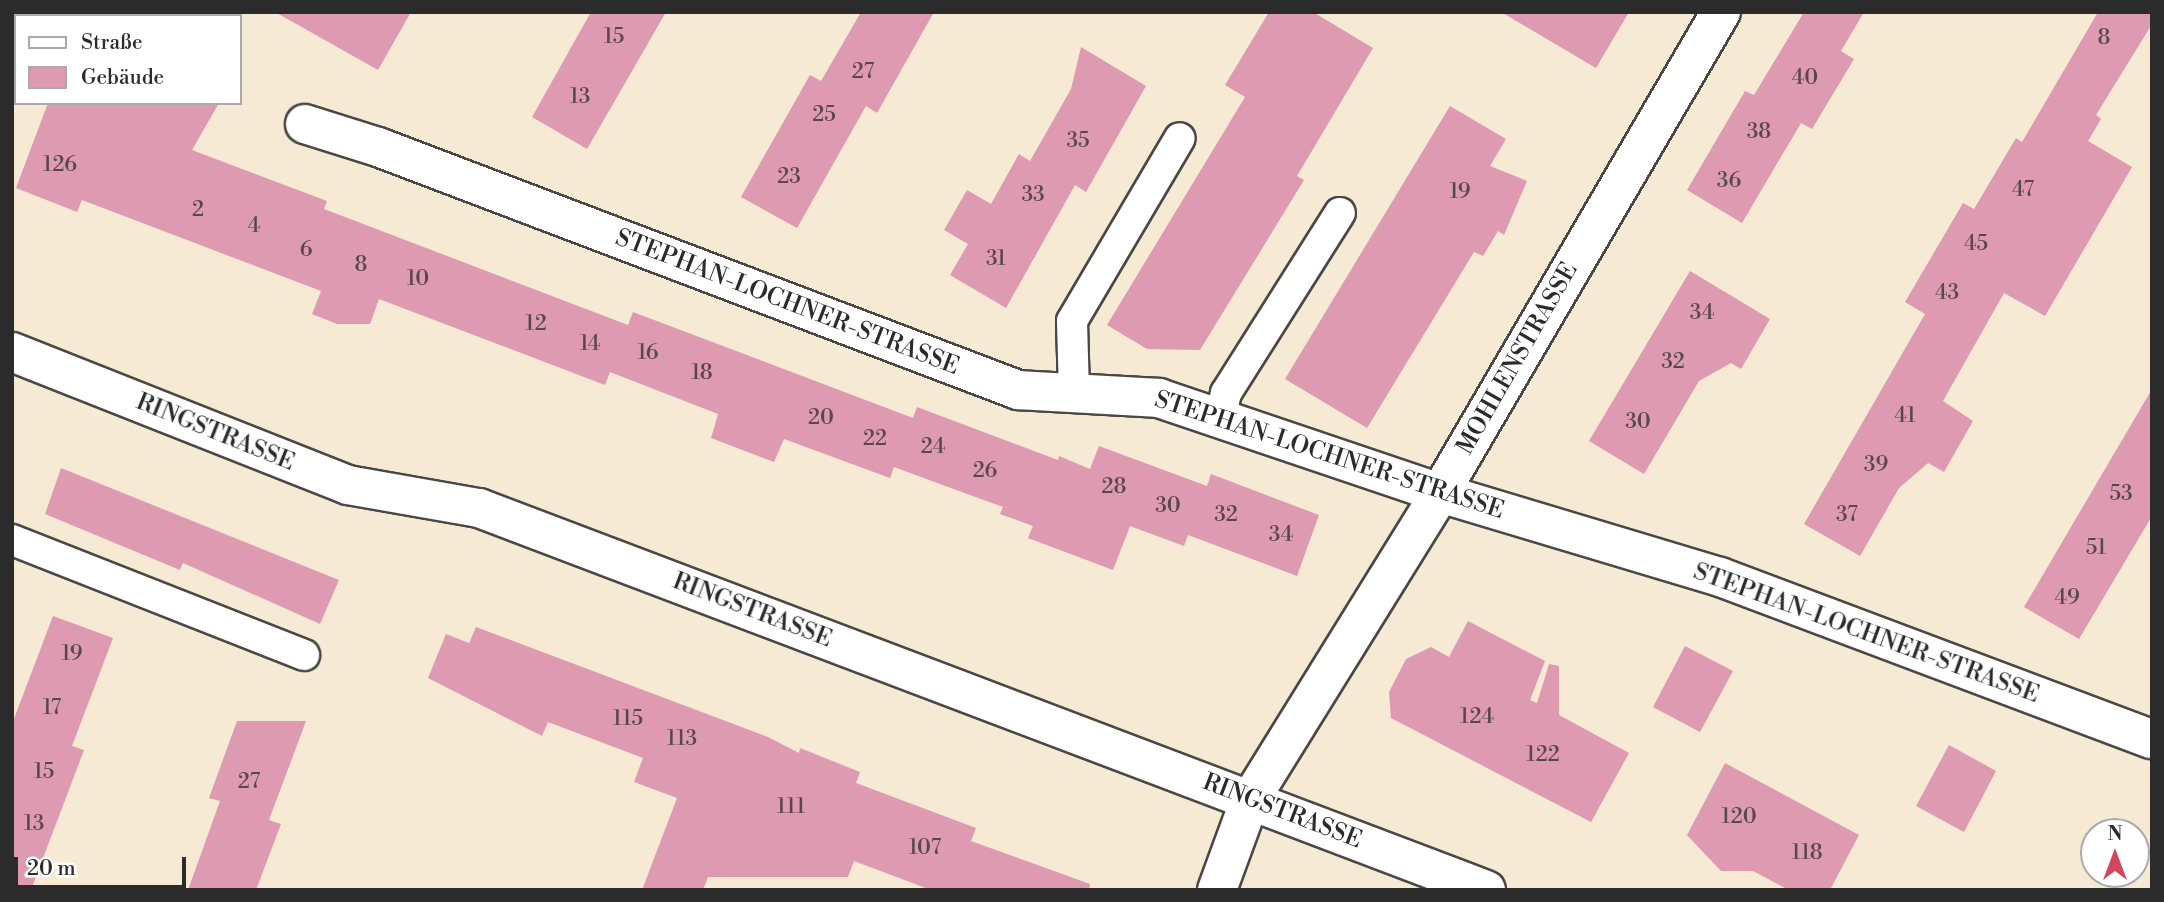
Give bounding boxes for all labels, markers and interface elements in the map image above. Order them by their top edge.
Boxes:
legend [14,14,242,105]
house number: 15 [604,24,624,50]
house number: 8 [2098,25,2110,51]
text: Straße [81,30,143,56]
house number: 27 [852,59,874,85]
text: Gebäude [81,65,164,91]
house number: 40 [1792,65,1818,91]
house number: 13 [570,84,590,110]
house number: 25 [812,102,836,128]
house number: 38 [1747,119,1771,145]
house number: 35 [1066,128,1090,154]
house number: 126 [43,152,77,178]
house number: 23 [777,164,801,190]
house number: 36 [1717,168,1741,194]
house number: 47 [2012,177,2034,203]
house number: 19 [1449,179,1471,205]
house number: 33 [1021,182,1045,208]
house number: 2 [192,197,204,223]
house number: 4 [248,213,260,239]
street label: STEPHAN-LOCHNER-STRASSE [611,224,963,382]
house number: 45 [1964,231,1988,257]
house number: 6 [300,237,312,263]
house number: 31 [986,246,1006,272]
house number: 8 [355,252,367,278]
street label: MOHLENSTRASSE [1451,258,1585,460]
house number: 10 [407,266,429,292]
house number: 43 [1935,280,1959,306]
house number: 34 [1690,300,1714,326]
house number: 12 [525,311,547,337]
house number: 14 [580,331,600,357]
house number: 16 [637,340,659,366]
house number: 32 [1661,349,1685,375]
house number: 18 [691,360,713,386]
street label: STEPHAN-LOCHNER-STRASSE [1151,386,1507,526]
street label: RINGSTRASSE [132,388,298,478]
house number: 41 [1894,403,1916,429]
house number: 20 [808,405,834,431]
house number: 30 [1625,409,1651,435]
house number: 22 [863,426,887,452]
house number: 24 [921,434,945,460]
house number: 39 [1864,452,1888,478]
house number: 26 [973,458,997,484]
house number: 28 [1102,474,1126,500]
house number: 53 [2109,481,2133,507]
house number: 30 [1155,493,1181,519]
house number: 32 [1214,502,1238,528]
house number: 37 [1836,502,1858,528]
house number: 34 [1269,522,1293,548]
house number: 51 [2086,535,2106,561]
street label: STEPHAN-LOCHNER-STRASSE [1689,558,2043,710]
street label: RINGSTRASSE [668,567,836,655]
house number: 49 [2054,585,2080,611]
house number: 19 [61,641,83,667]
house number: 17 [43,695,61,721]
house number: 124 [1460,704,1494,730]
house number: 115 [613,706,643,732]
house number: 113 [667,726,697,752]
house number: 122 [1526,742,1560,768]
house number: 15 [34,759,54,785]
street label: RINGSTRASSE [1198,768,1366,856]
house number: 27 [238,769,260,795]
house number: 111 [777,794,805,820]
house number: 120 [1721,804,1757,830]
house number: 13 [24,811,44,837]
north arrow [2080,818,2150,888]
text: N [2107,822,2123,846]
house number: 107 [909,835,941,861]
house number: 118 [1791,840,1823,866]
scale bar [18,842,189,886]
text: 20 m [27,856,76,882]

